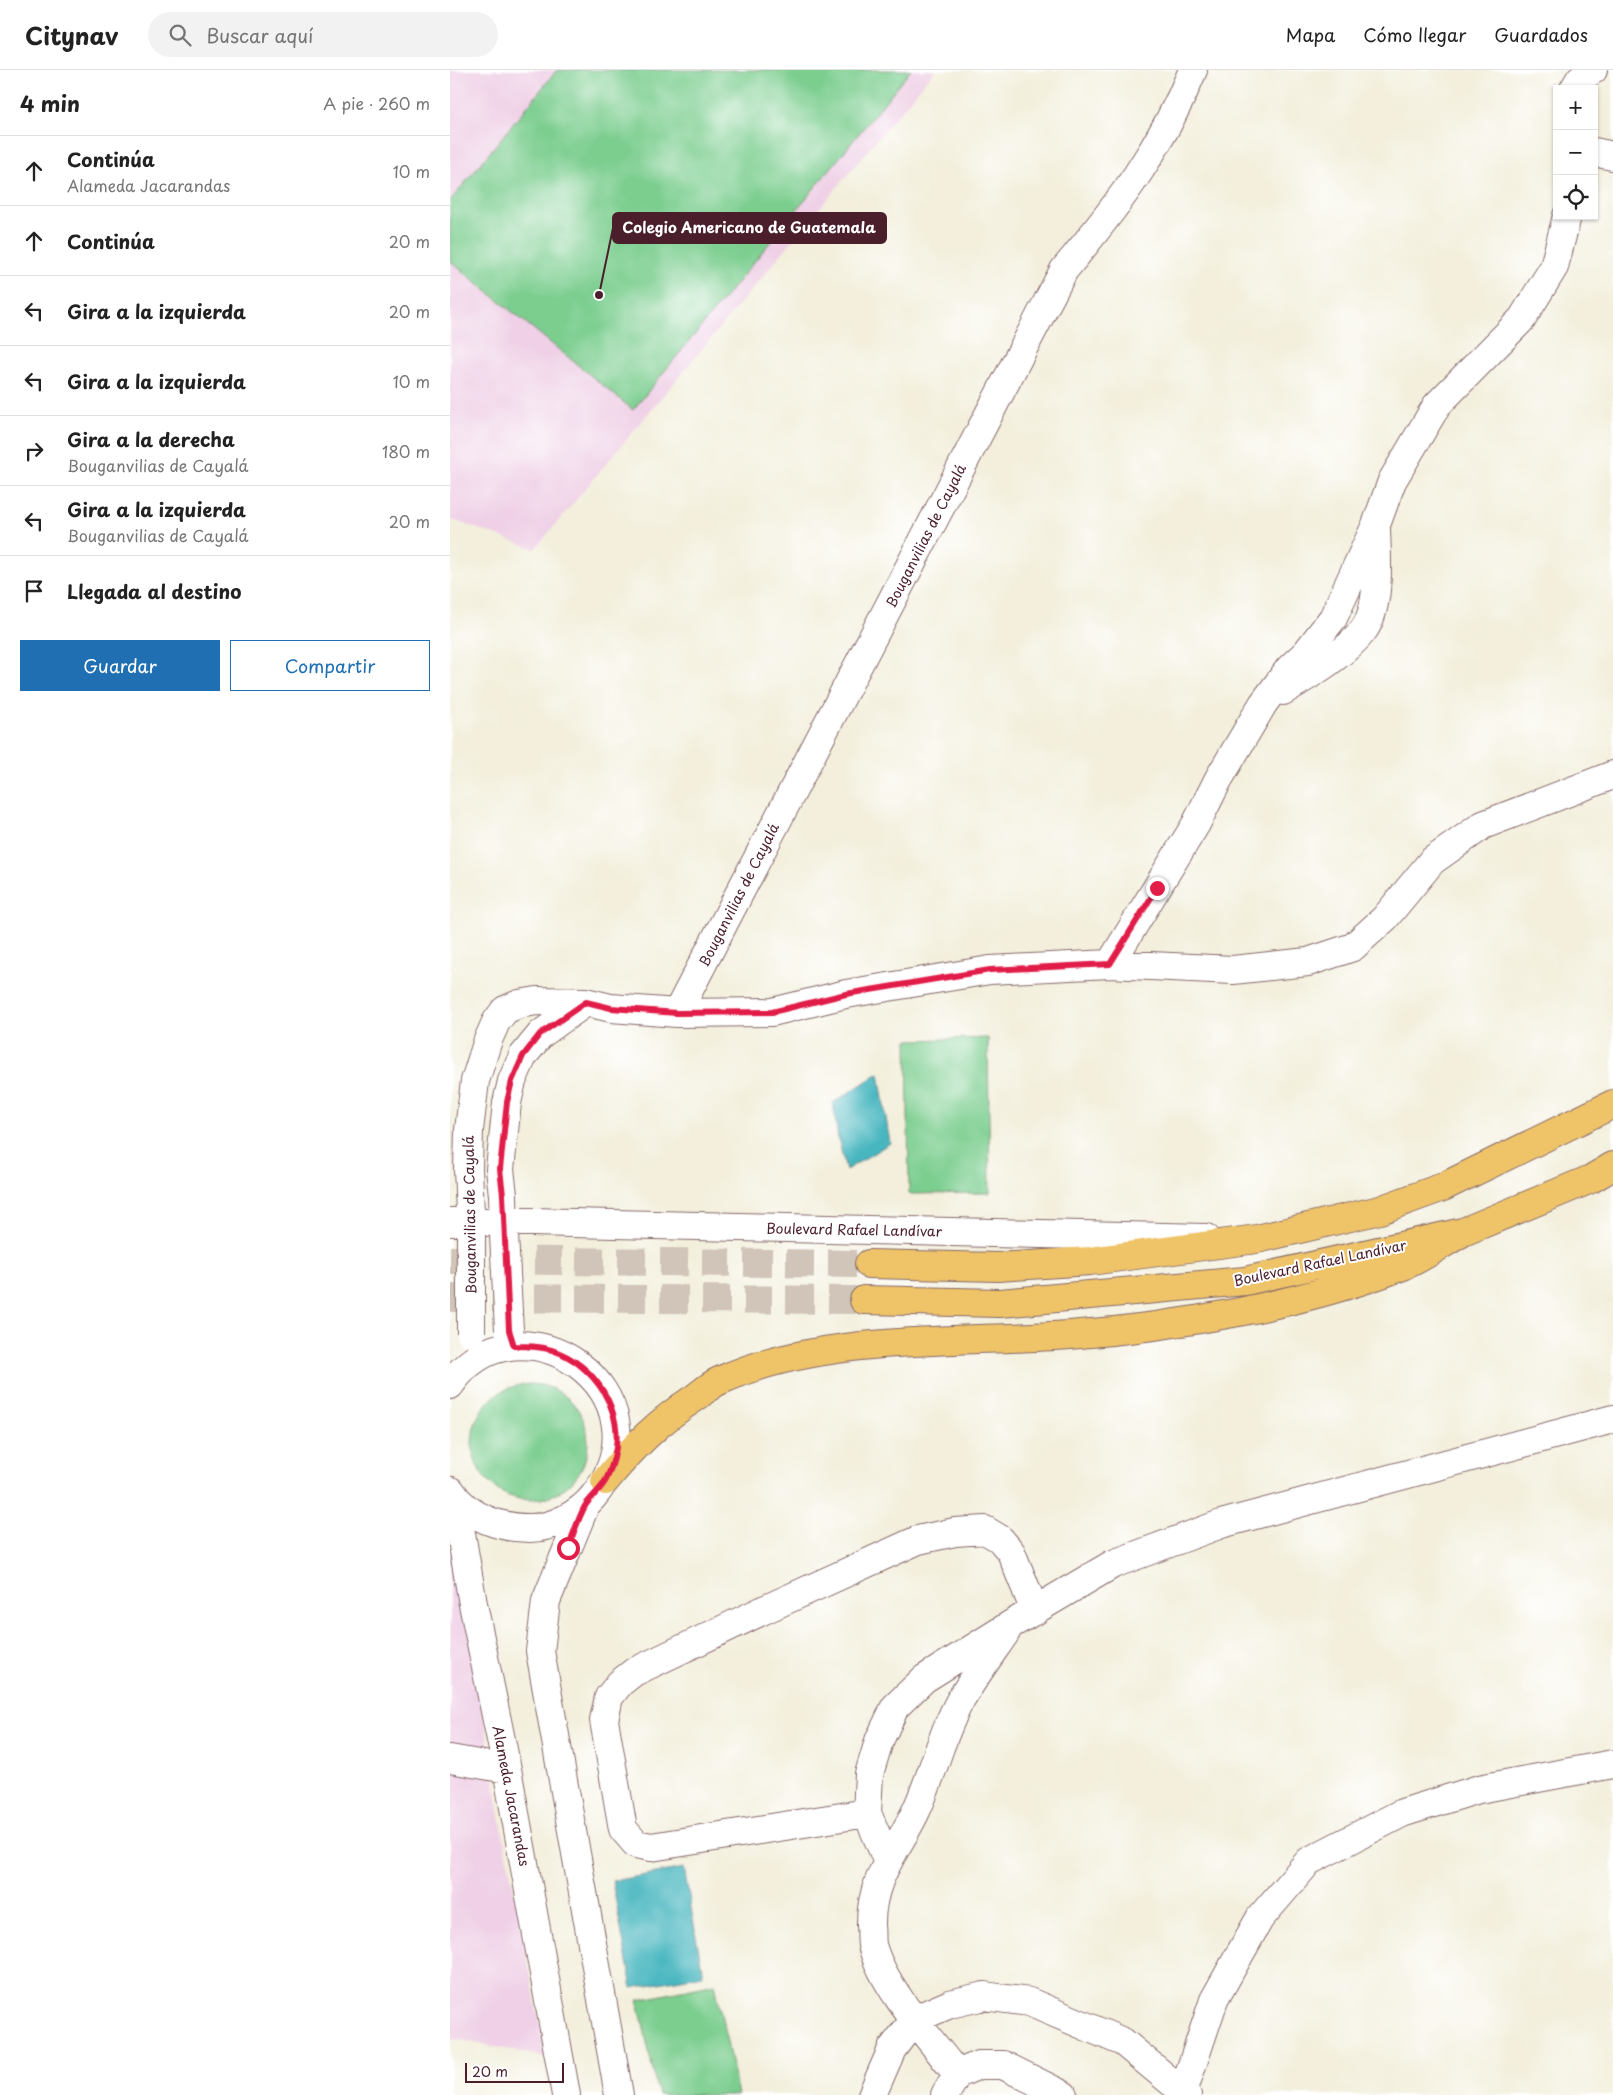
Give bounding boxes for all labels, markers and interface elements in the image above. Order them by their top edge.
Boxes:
search box [148,12,498,57]
text: Citynav [25,17,118,53]
icon: search [166,21,194,49]
text: Buscar aquí [206,21,313,49]
text: Mapa [1286,21,1335,48]
text: Cómo llegar [1363,21,1466,48]
text: Guardados [1494,21,1588,48]
map controls [1553,85,1598,220]
button: + [1553,85,1598,130]
text: 4 min [20,87,80,119]
text: A pie · 260 m [323,91,430,115]
button: − [1553,130,1598,175]
text: Continúa [67,145,155,173]
icon: ahead [20,157,48,185]
text: 10 m [393,159,430,183]
text: Alameda Jacarandas [67,173,230,197]
button: locate [1553,175,1598,220]
callout: Colegio Americano de Guatemala [613,213,886,243]
text: Colegio Americano de Guatemala [622,215,876,238]
icon: ahead [20,227,48,255]
text: Continúa [67,227,155,255]
text: 20 m [389,229,430,253]
icon: left [20,297,48,325]
text: Gira a la izquierda [67,297,246,325]
text: 20 m [389,299,430,323]
icon: left [20,367,48,395]
text: Gira a la izquierda [67,367,246,395]
text: 10 m [393,369,430,393]
text: Gira a la derecha [67,425,235,453]
icon: right [20,437,48,465]
text: 180 m [382,439,430,463]
text: Bouganvilias de Cayalá [67,453,249,477]
street label: Bouganvilias de Cayalá [880,460,971,611]
text: Gira a la izquierda [67,495,246,523]
icon: left [20,507,48,535]
text: 20 m [389,509,430,533]
text: Bouganvilias de Cayalá [67,523,249,547]
icon: arrive [20,577,48,605]
text: Llegada al destino [67,577,241,605]
button: Guardar [20,640,220,691]
button: Compartir [230,640,430,691]
street label: Bouganvilias de Cayalá [693,819,784,970]
route end [1146,877,1169,900]
street label: Bouganvilias de Cayalá [458,1135,481,1295]
street label: Boulevard Rafael Landívar [766,1217,943,1242]
street label: Boulevard Rafael Landívar [1232,1234,1409,1291]
route start [557,1537,580,1560]
street label: Alameda Jacarandas [488,1724,535,1868]
scale bar [465,2060,564,2083]
text: 20 m [472,2061,508,2082]

